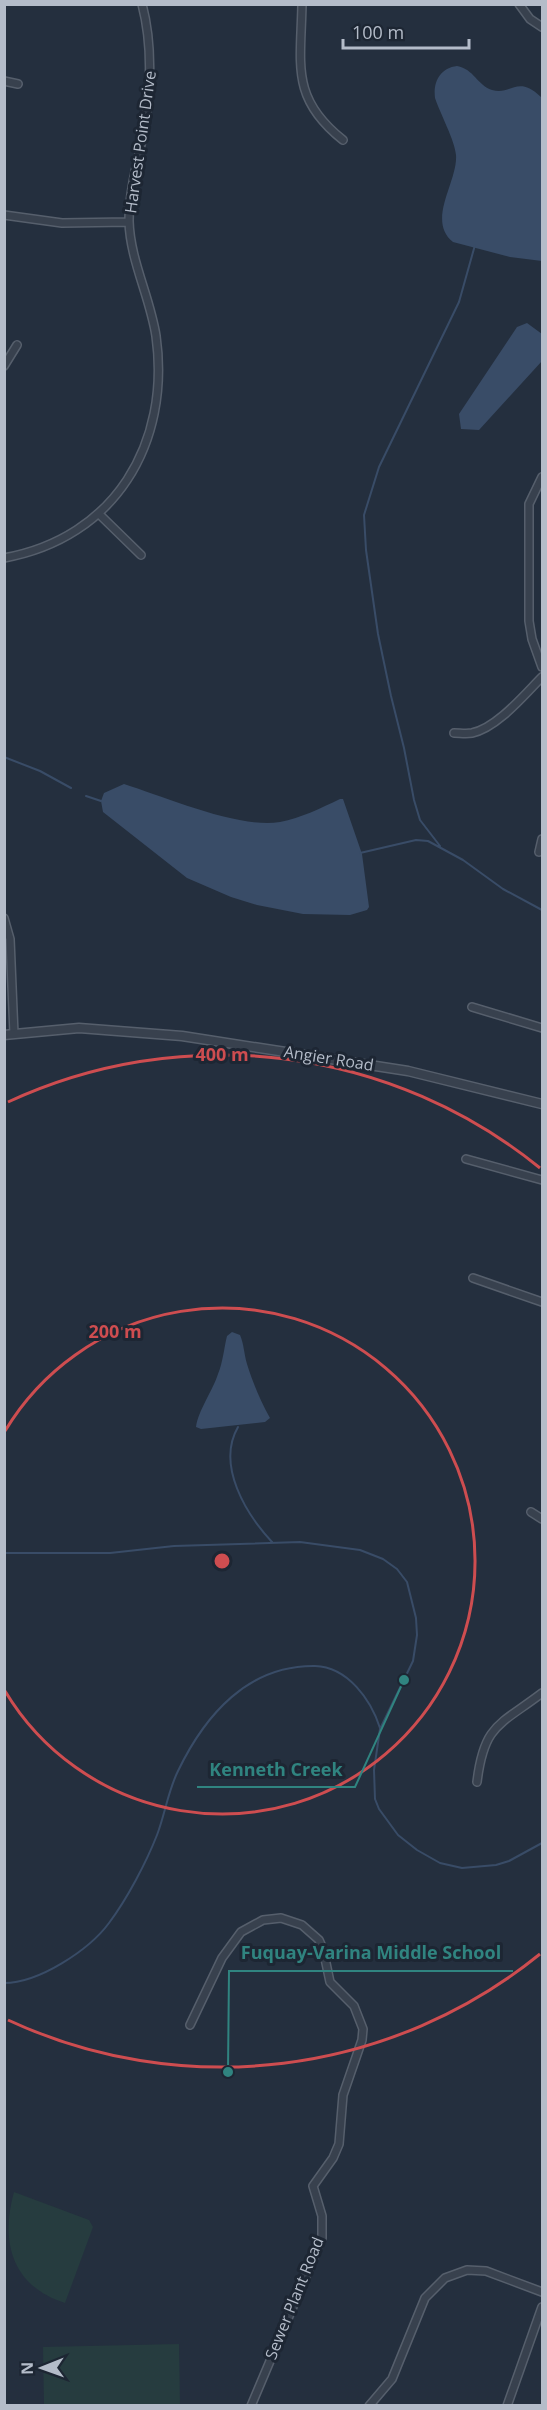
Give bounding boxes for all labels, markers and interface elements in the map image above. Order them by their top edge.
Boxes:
scale bar [343,12,469,50]
text: 100 m [352,20,404,44]
street label: Harvest Point Drive [119,69,161,215]
street label: Angier Road [283,1040,375,1076]
text: 400 m [195,1042,249,1066]
text: 200 m [88,1319,142,1343]
centre of rings [212,1551,232,1571]
callout: Kenneth Creek [197,1751,355,1787]
text: Kenneth Creek [209,1757,343,1781]
callout: Fuquay-Varina Middle School [229,1935,513,1971]
text: Fuquay-Varina Middle School [241,1940,501,1964]
street label: Sewer Plant Road [259,2233,329,2363]
north arrow [12,2338,72,2398]
text: N [16,2362,38,2375]

